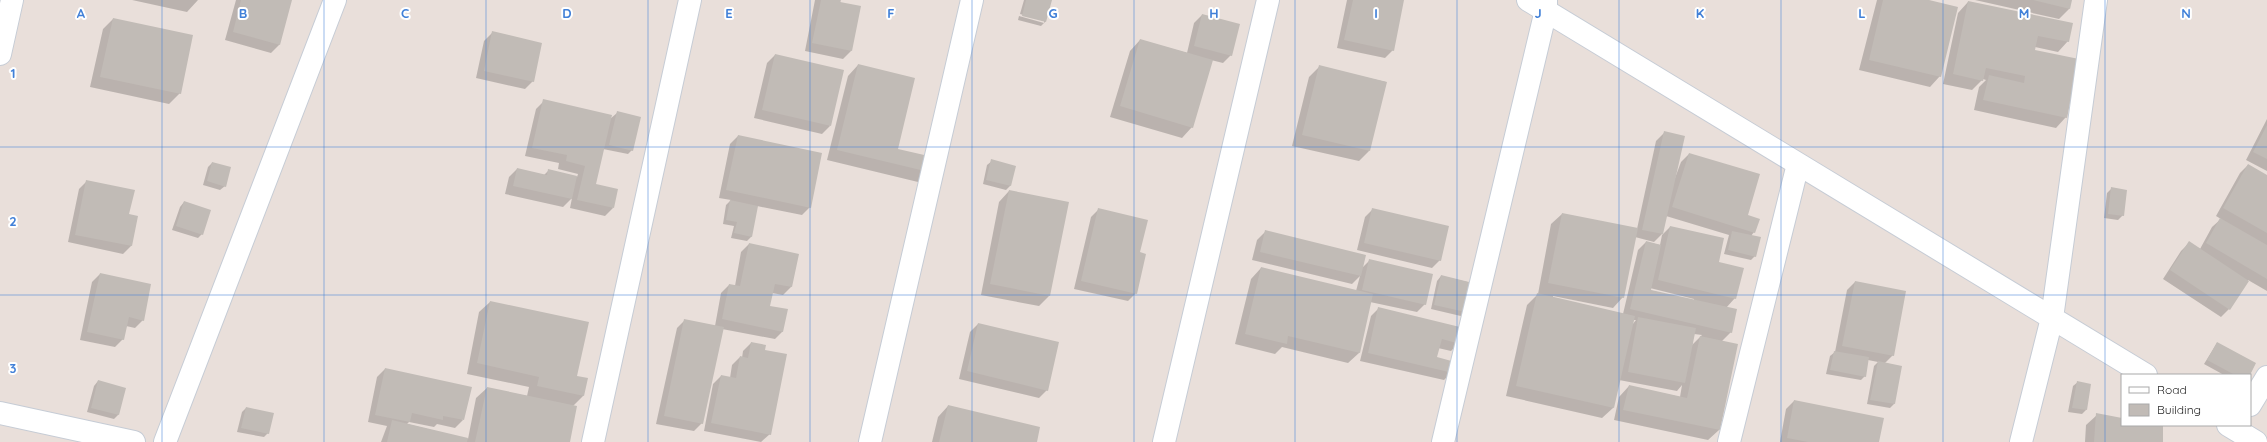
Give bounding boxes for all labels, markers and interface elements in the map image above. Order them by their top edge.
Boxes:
text: A [77,5,86,21]
text: B [239,5,247,21]
text: C [401,5,409,21]
text: D [562,5,572,21]
text: E [725,5,733,21]
text: F [887,5,895,21]
text: G [1048,5,1058,21]
text: H [1209,5,1219,21]
text: I [1374,5,1378,21]
text: J [1534,5,1542,21]
text: K [1696,5,1705,21]
text: L [1858,5,1866,21]
text: M [2019,5,2029,21]
text: N [2181,5,2191,21]
text: 1 [10,65,16,81]
text: 2 [9,213,17,229]
text: 3 [10,360,17,376]
legend [2121,374,2251,426]
text: Road [2157,382,2187,397]
text: Building [2157,402,2201,417]

